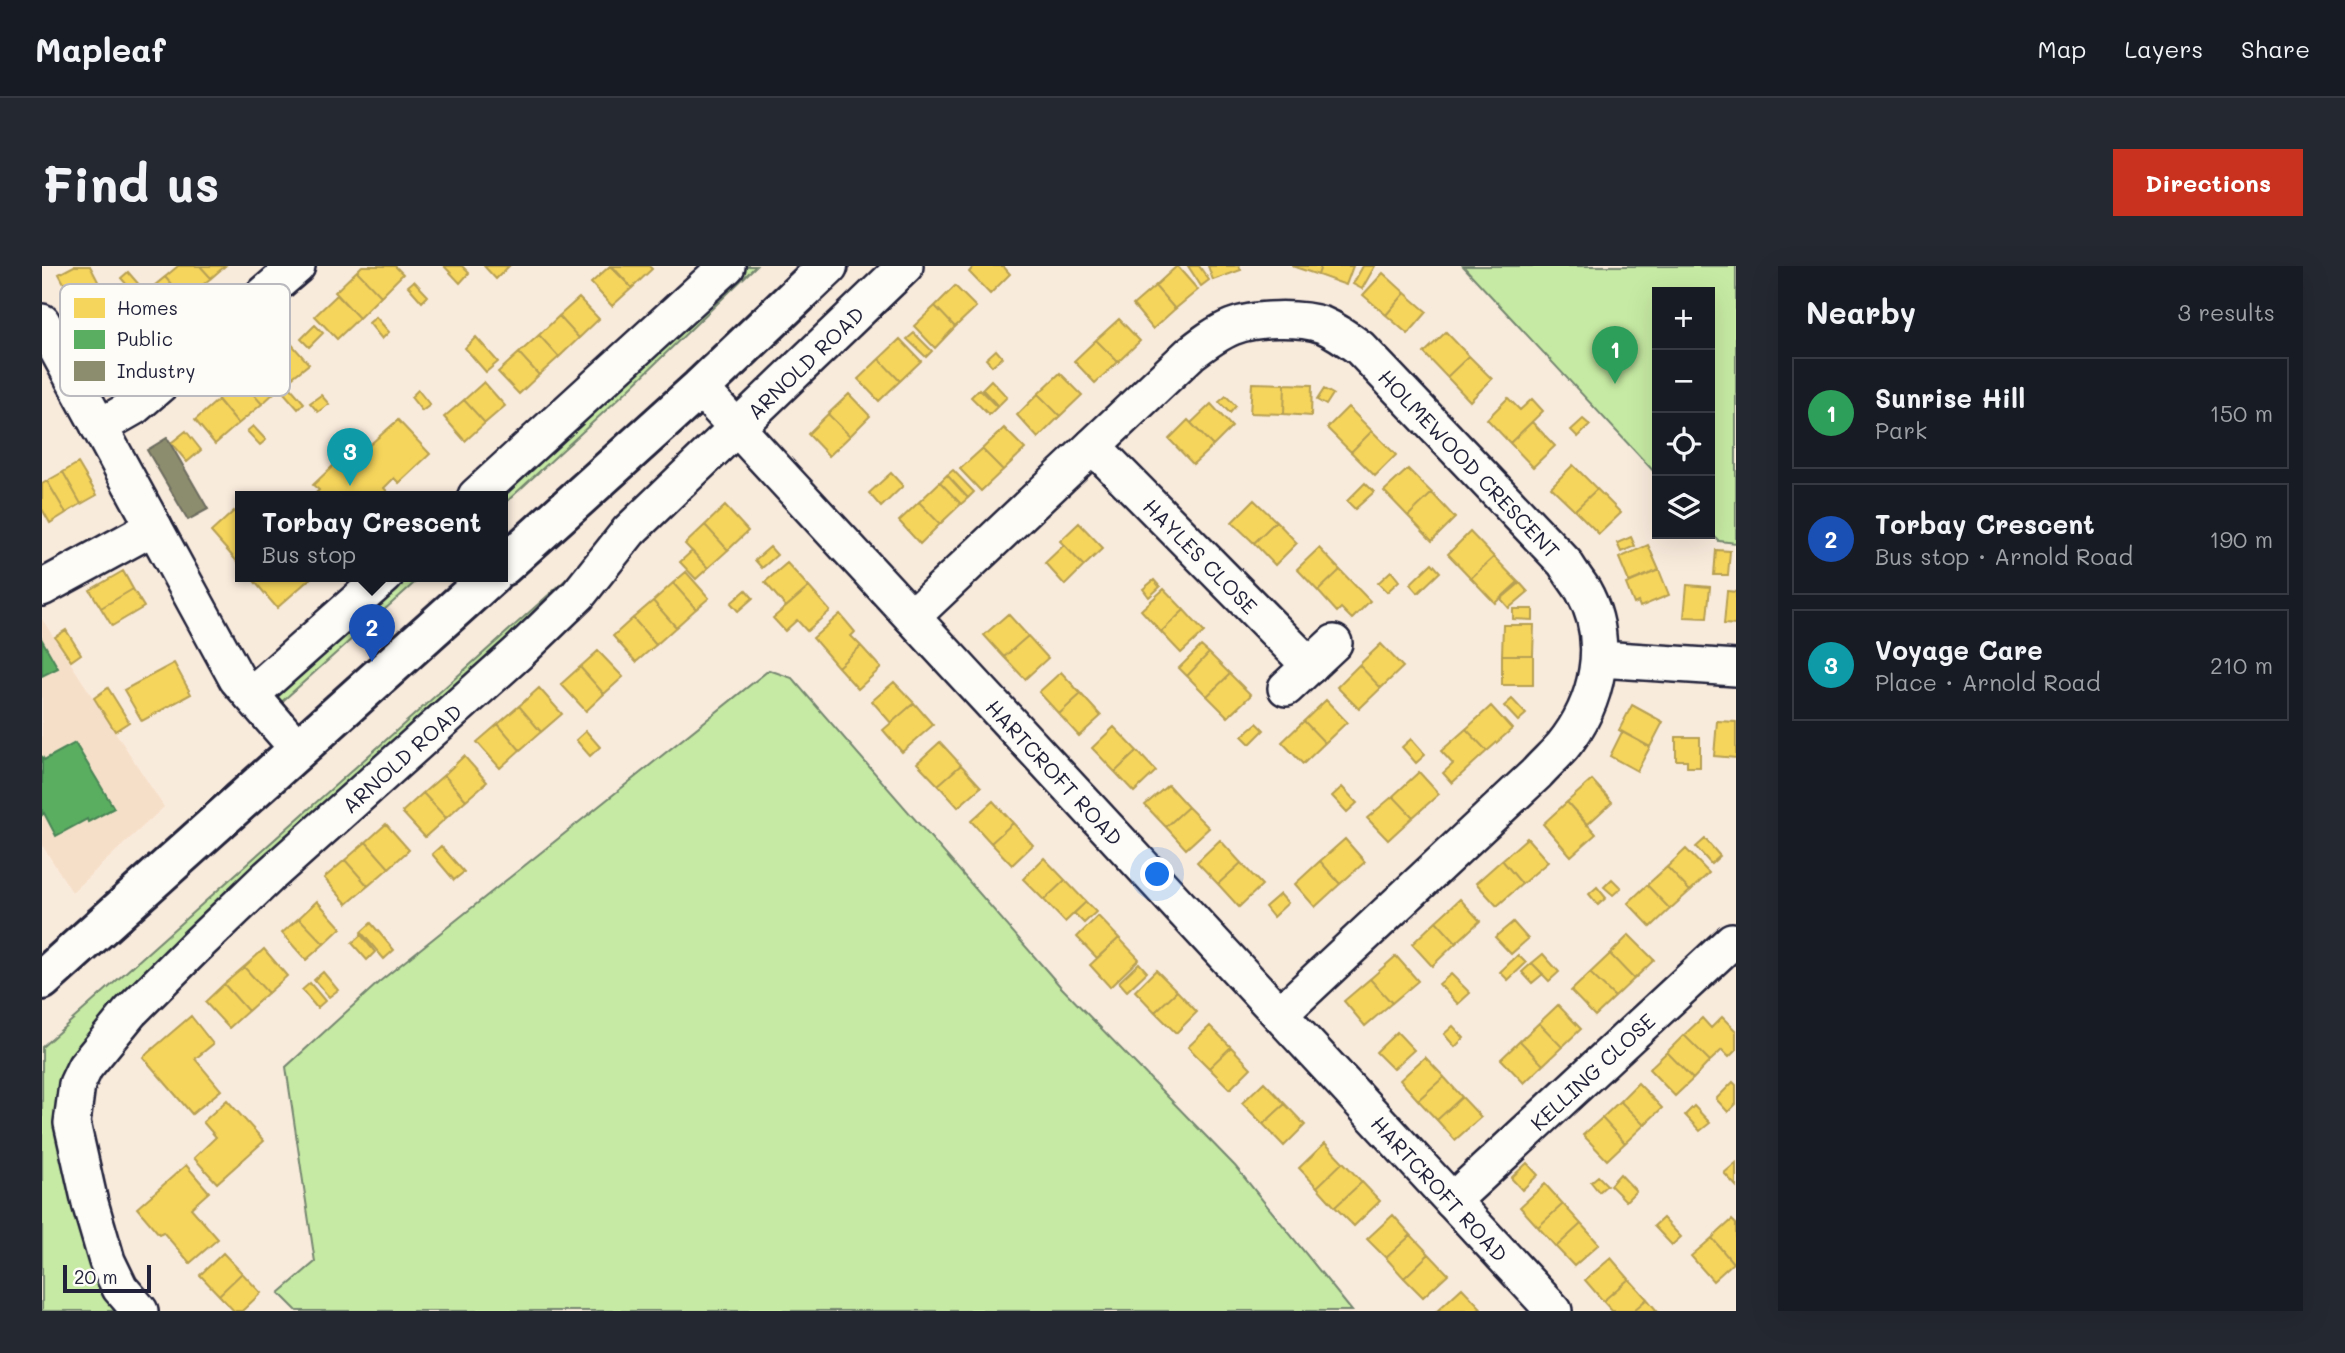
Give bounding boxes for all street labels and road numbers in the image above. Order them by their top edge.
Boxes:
street label: ARNOLD ROAD [741,300,869,424]
street label: HOLMEWOOD CRESCENT [1374,363,1566,563]
street label: HAYLES CLOSE [1138,492,1264,619]
street label: HARTCROFT ROAD [981,693,1129,850]
street label: ARNOLD ROAD [336,697,467,818]
street label: KELLING CLOSE [1524,1007,1660,1136]
street label: HARTCROFT ROAD [1366,1110,1514,1267]

